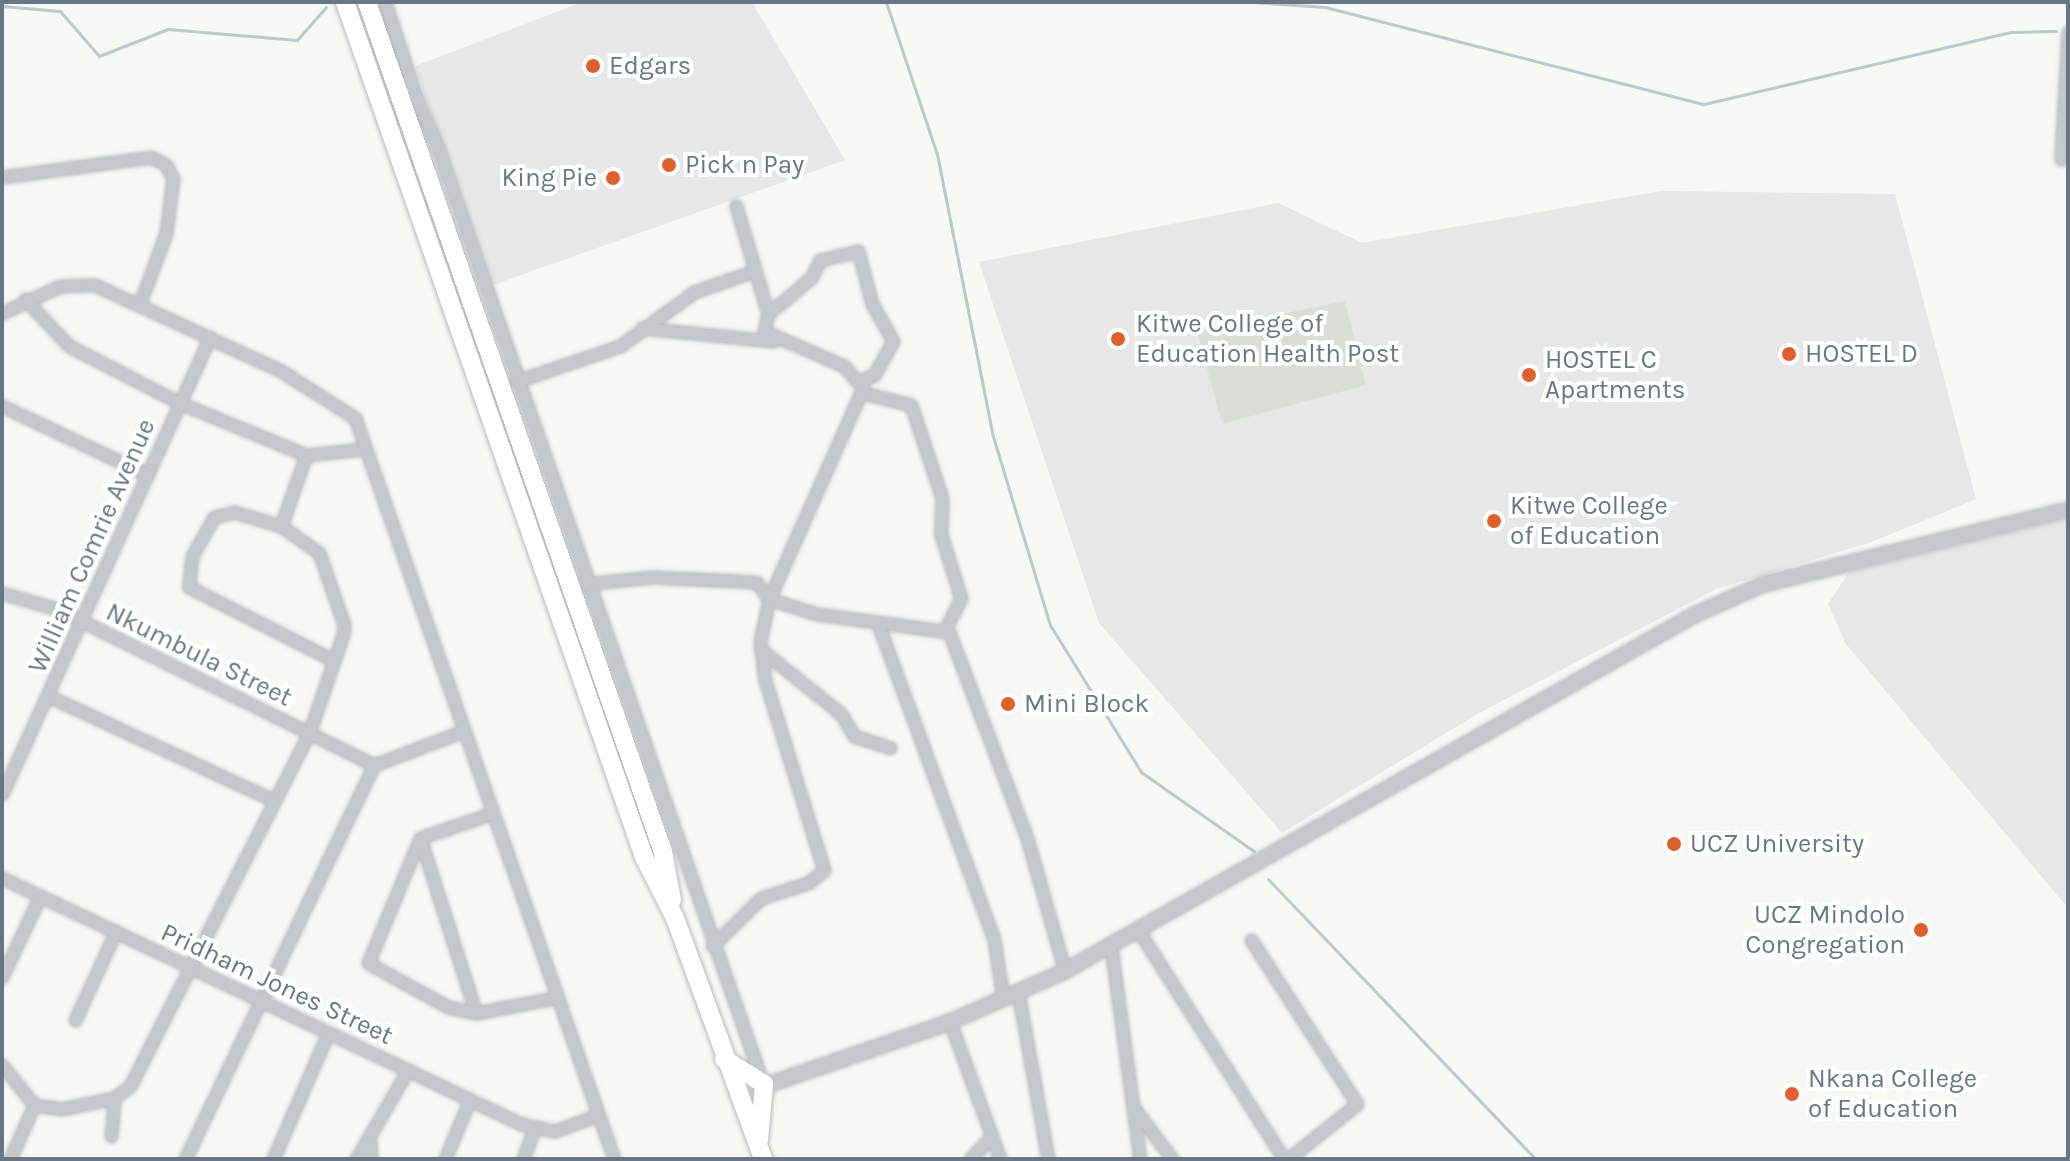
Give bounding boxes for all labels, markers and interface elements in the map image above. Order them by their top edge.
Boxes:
place label: Edgars [609,50,691,82]
marker: Edgars [584,57,602,75]
place label: Pick n Pay [685,149,804,181]
marker: Pick n Pay [660,156,678,174]
place label: King Pie [501,162,597,194]
marker: King Pie [604,169,622,187]
place label: Kitwe College of Education Health Post [1136,308,1399,370]
marker: Kitwe College of Education Health Post [1107,328,1129,350]
place label: HOSTEL D [1805,338,1918,370]
place label: HOSTEL C Apartments [1545,344,1685,406]
marker: HOSTEL D [1780,345,1798,363]
marker: HOSTEL C Apartments [1520,366,1538,384]
street label: William Comrie Avenue [22,414,162,678]
place label: Kitwe College of Education [1510,490,1668,552]
marker: Kitwe College of Education [1485,512,1503,530]
street label: Nkumbula Street [101,597,297,713]
place label: Mini Block [1024,688,1149,720]
marker: Mini Block [999,695,1017,713]
place label: UCZ University [1690,828,1864,860]
marker: UCZ University [1665,835,1683,853]
place label: UCZ Mindolo Congregation [1745,899,1905,960]
street label: Pridham Jones Street [156,917,398,1051]
marker: UCZ Mindolo Congregation [1912,921,1930,939]
place label: Nkana College of Education [1808,1063,1977,1124]
marker: Nkana College of Education [1783,1085,1801,1103]

